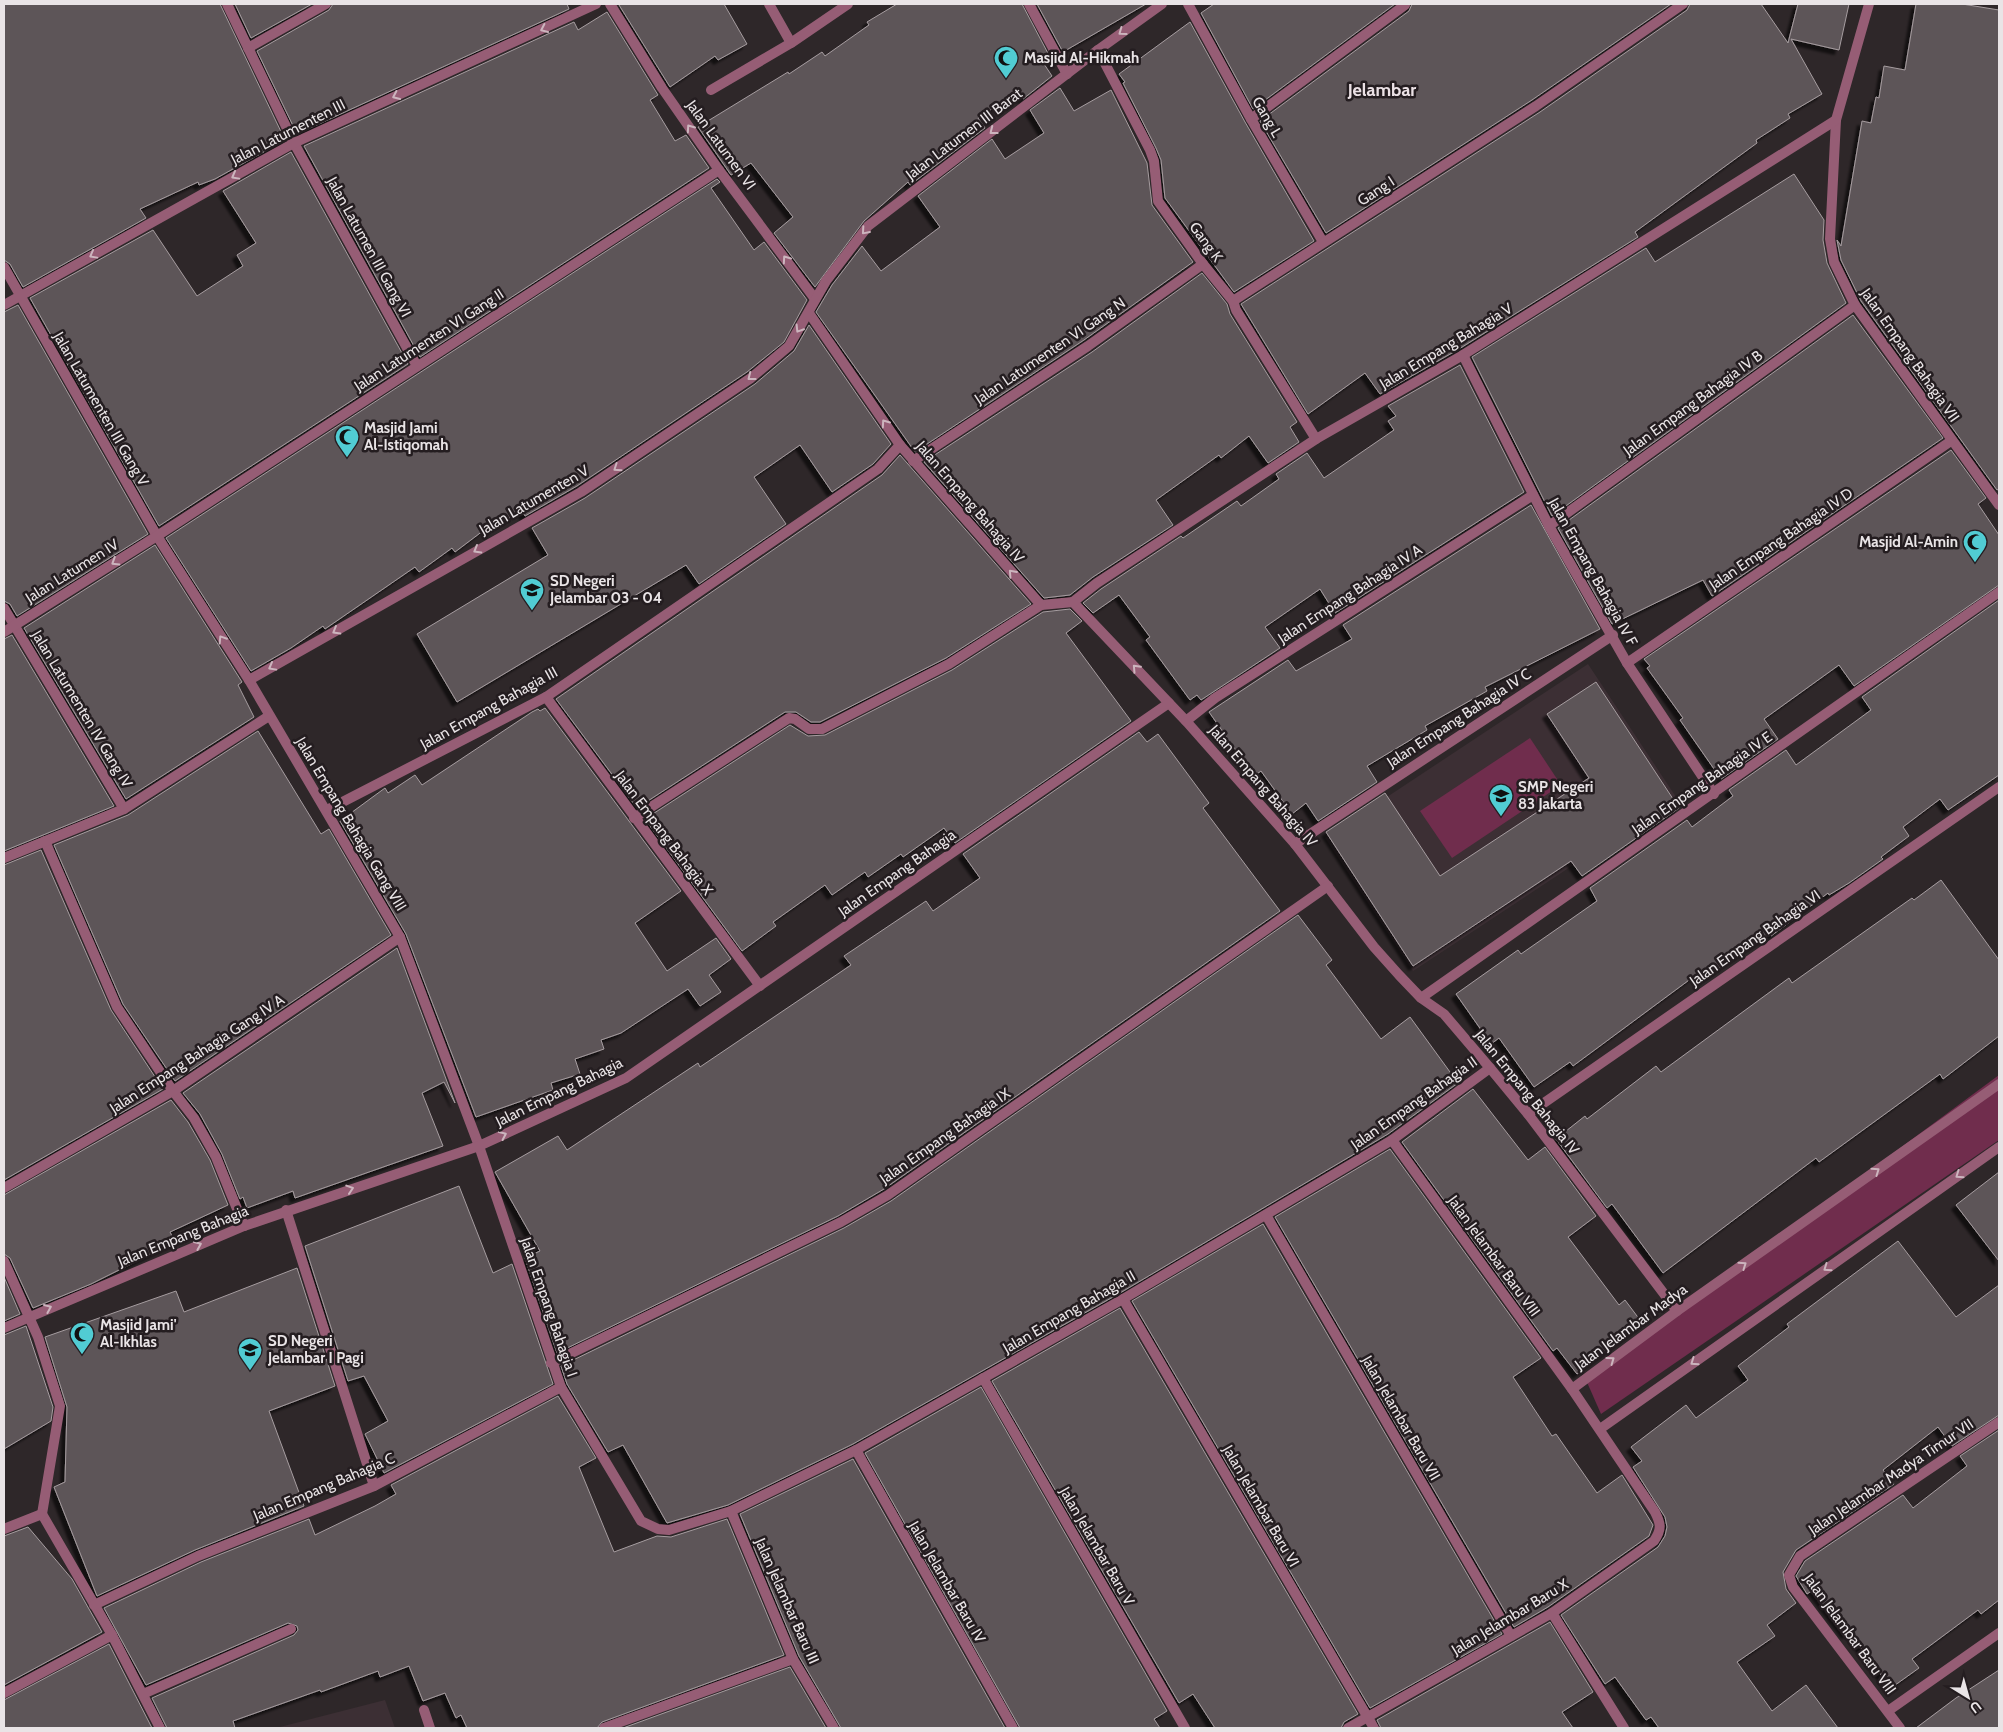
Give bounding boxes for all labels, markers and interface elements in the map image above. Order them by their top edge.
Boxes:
one-way arrow [540,22,549,33]
one-way arrow [1118,26,1128,35]
mosque icon: Masjid Al-Hikmah [993,45,1019,79]
place label: Masjid Al-Hikmah [1024,49,1139,67]
district label: Jelambar [1347,79,1416,101]
street label: Jalan Latumen III Barat [901,84,1026,184]
one-way arrow [392,90,401,101]
street label: Gang L [1248,93,1286,141]
street label: Jalan Latumenten III [227,95,348,169]
street label: Jalan Latumen VI [682,96,760,193]
one-way arrow [687,124,696,134]
one-way arrow [989,125,999,134]
one-way arrow [231,170,240,180]
street label: Gang I [1354,172,1398,210]
street label: Jalan Latumen III Gang VI [322,173,415,320]
street label: Gang K [1185,219,1227,266]
one-way arrow [862,225,871,234]
one-way arrow [89,249,98,259]
one-way arrow [783,255,792,265]
street label: Jalan Empang Bahagia VII [1856,284,1963,425]
street label: Jalan Latumenten VI Gang II [350,285,507,396]
street label: Jalan Latumenten VI Gang N [970,294,1129,409]
street label: Jalan Empang Bahagia V [1376,299,1516,393]
one-way arrow [795,324,805,333]
street label: Jalan Latumenten III Gang V [49,328,153,490]
street label: Jalan Empang Bahagia IV B [1619,346,1766,460]
one-way arrow [747,371,757,380]
place label: Masjid Jami Al-Istiqomah [364,419,449,454]
one-way arrow [882,419,891,428]
mosque icon: Masjid Jami Al-Istiqomah [334,424,360,458]
street label: Jalan Empang Bahagia IV [912,437,1028,567]
street label: Jalan Latumenten V [475,461,593,539]
one-way arrow [613,462,623,471]
street label: Jalan Empang Bahagia IV D [1705,484,1856,594]
street label: Jalan Empang Bahagia IV F [1544,494,1641,649]
mosque icon: Masjid Al-Amin [1962,529,1988,563]
place label: Masjid Al-Amin [1859,533,1958,551]
street label: Jalan Latumen IV [21,535,123,607]
street label: Jalan Empang Bahagia IV A [1274,540,1426,648]
one-way arrow [473,544,482,554]
one-way arrow [112,556,121,565]
one-way arrow [1009,570,1018,579]
place label: SD Negeri Jelambar 03 - 04 [549,572,662,607]
school or university icon: SD Negeri Jelambar 03 - 04 [519,577,545,611]
one-way arrow [332,625,341,635]
street label: Jalan Latumenten IV Gang IV [27,626,137,792]
one-way arrow [219,636,229,645]
one-way arrow [268,661,277,671]
street label: Jalan Empang Bahagia III [416,663,561,754]
one-way arrow [1133,664,1142,673]
street label: Jalan Empang Bahagia IV C [1383,665,1534,772]
street label: Jalan Empang Bahagia IV [1205,721,1321,851]
street label: Jalan Empang Bahagia IV E [1628,728,1776,839]
street label: Jalan Empang Bahagia Gang VIII [291,733,410,914]
street label: Jalan Empang Bahagia X [611,766,717,899]
place label: SMP Negeri 83 Jakarta [1518,778,1593,813]
school or university icon: SMP Negeri 83 Jakarta [1488,783,1514,817]
street label: Jalan Empang Bahagia [834,825,960,921]
street label: Jalan Empang Bahagia VI [1685,886,1824,991]
street label: Jalan Empang Bahagia Gang IV A [105,990,288,1118]
street label: Jalan Empang Bahagia IV [1470,1025,1583,1159]
street label: Jalan Empang Bahagia [492,1053,626,1131]
street label: Jalan Empang Bahagia II [1347,1053,1481,1154]
street label: Jalan Empang Bahagia IX [875,1084,1014,1188]
one-way arrow [498,1131,507,1141]
one-way arrow [1870,1168,1880,1177]
one-way arrow [1956,1169,1965,1178]
one-way arrow [346,1185,354,1195]
street label: Jalan Jelambar Baru VIII [1444,1191,1544,1320]
street label: Jalan Empang Bahagia [114,1201,252,1271]
street label: Jalan Empang Bahagia I [516,1234,581,1379]
one-way arrow [193,1241,202,1252]
one-way arrow [1737,1262,1747,1271]
one-way arrow [1824,1263,1833,1271]
street label: Jalan Empang Bahagia II [999,1267,1139,1358]
street label: Jalan Jelambar Madya [1570,1280,1691,1374]
one-way arrow [43,1304,52,1314]
place label: Masjid Jami' Al-Ikhlas [100,1316,177,1351]
mosque icon: Masjid Jami' Al-Ikhlas [69,1321,95,1355]
place label: SD Negeri Jelambar I Pagi [267,1332,364,1367]
school or university icon: SD Negeri Jelambar I Pagi [237,1337,263,1371]
street label: Jalan Jelambar Baru VII [1357,1352,1444,1484]
one-way arrow [1690,1356,1700,1365]
one-way arrow [1605,1357,1615,1366]
street label: Jalan Jelambar Madya Timur VII [1804,1415,1977,1540]
street label: Jalan Jelambar Baru VI [1218,1441,1303,1570]
street label: Jalan Empang Bahagia C [250,1449,397,1525]
street label: Jalan Jelambar Baru V [1055,1483,1139,1609]
street label: Jalan Jelambar Baru IV [904,1517,990,1647]
street label: Jalan Jelambar Baru III [751,1534,823,1667]
street label: Jalan Jelambar Baru VIII [1800,1569,1900,1698]
street label: Jalan Jelambar Baru X [1447,1575,1572,1660]
north arrow [1943,1672,1993,1722]
text: U [1966,1697,1985,1718]

